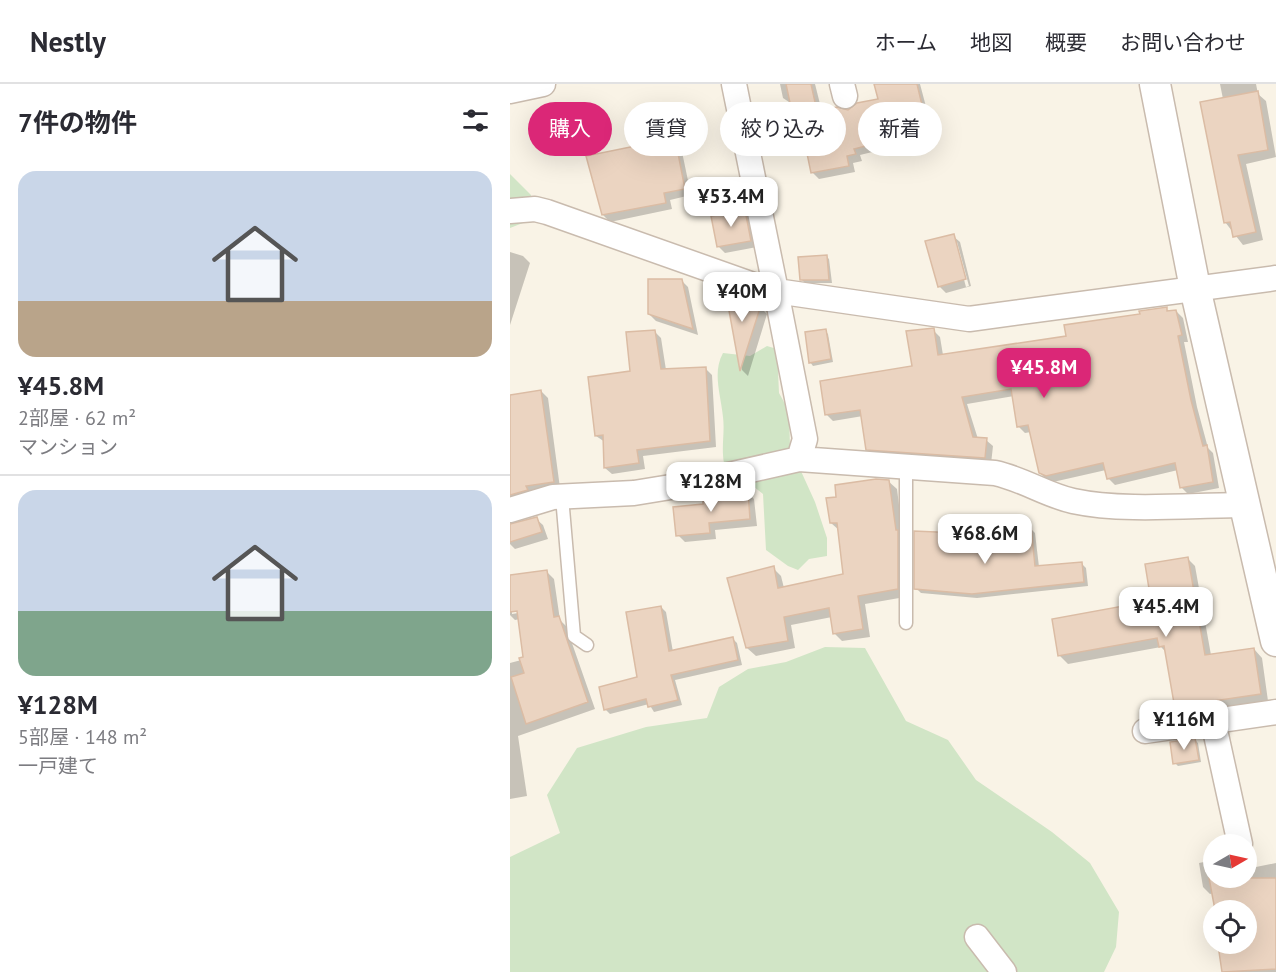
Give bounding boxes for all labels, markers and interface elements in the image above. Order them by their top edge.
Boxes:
text: Nestly [30,23,106,60]
text: ホーム [875,29,937,56]
text: 地図 [970,29,1012,56]
text: 概要 [1045,29,1087,56]
text: お問い合わせ [1120,29,1246,56]
chip: 購入 [528,102,612,156]
chip: 賃貸 [624,102,708,156]
chip: 絞り込み [720,102,846,156]
chip: 新着 [858,102,942,156]
icon: filters [459,104,492,137]
text: 7件の物件 [18,106,137,139]
pin: ¥53.4M [682,177,780,228]
text: ¥53.4M [698,183,764,209]
icon: home [201,210,309,318]
pin: ¥40M [706,272,778,323]
text: ¥40M [717,278,767,304]
pin: ¥45.8M [995,348,1093,399]
text: ¥45.8M [1011,354,1077,380]
text: ¥45.8M [18,369,104,402]
text: 2部屋 · 62 m² [18,405,136,431]
text: マンション [18,434,118,460]
pin: ¥128M [669,462,753,513]
text: ¥128M [680,468,742,494]
pin: ¥68.6M [936,514,1034,565]
text: ¥68.6M [952,520,1018,546]
icon: home [201,529,309,637]
pin: ¥45.4M [1117,587,1215,638]
text: ¥45.4M [1133,593,1199,619]
text: ¥128M [18,688,98,721]
pin: ¥116M [1142,700,1226,751]
text: ¥116M [1153,706,1215,732]
text: 5部屋 · 148 m² [18,724,147,750]
text: 一戸建て [18,753,98,779]
north arrow [1203,834,1257,888]
map controls [1203,834,1257,954]
button: locate [1203,900,1257,954]

